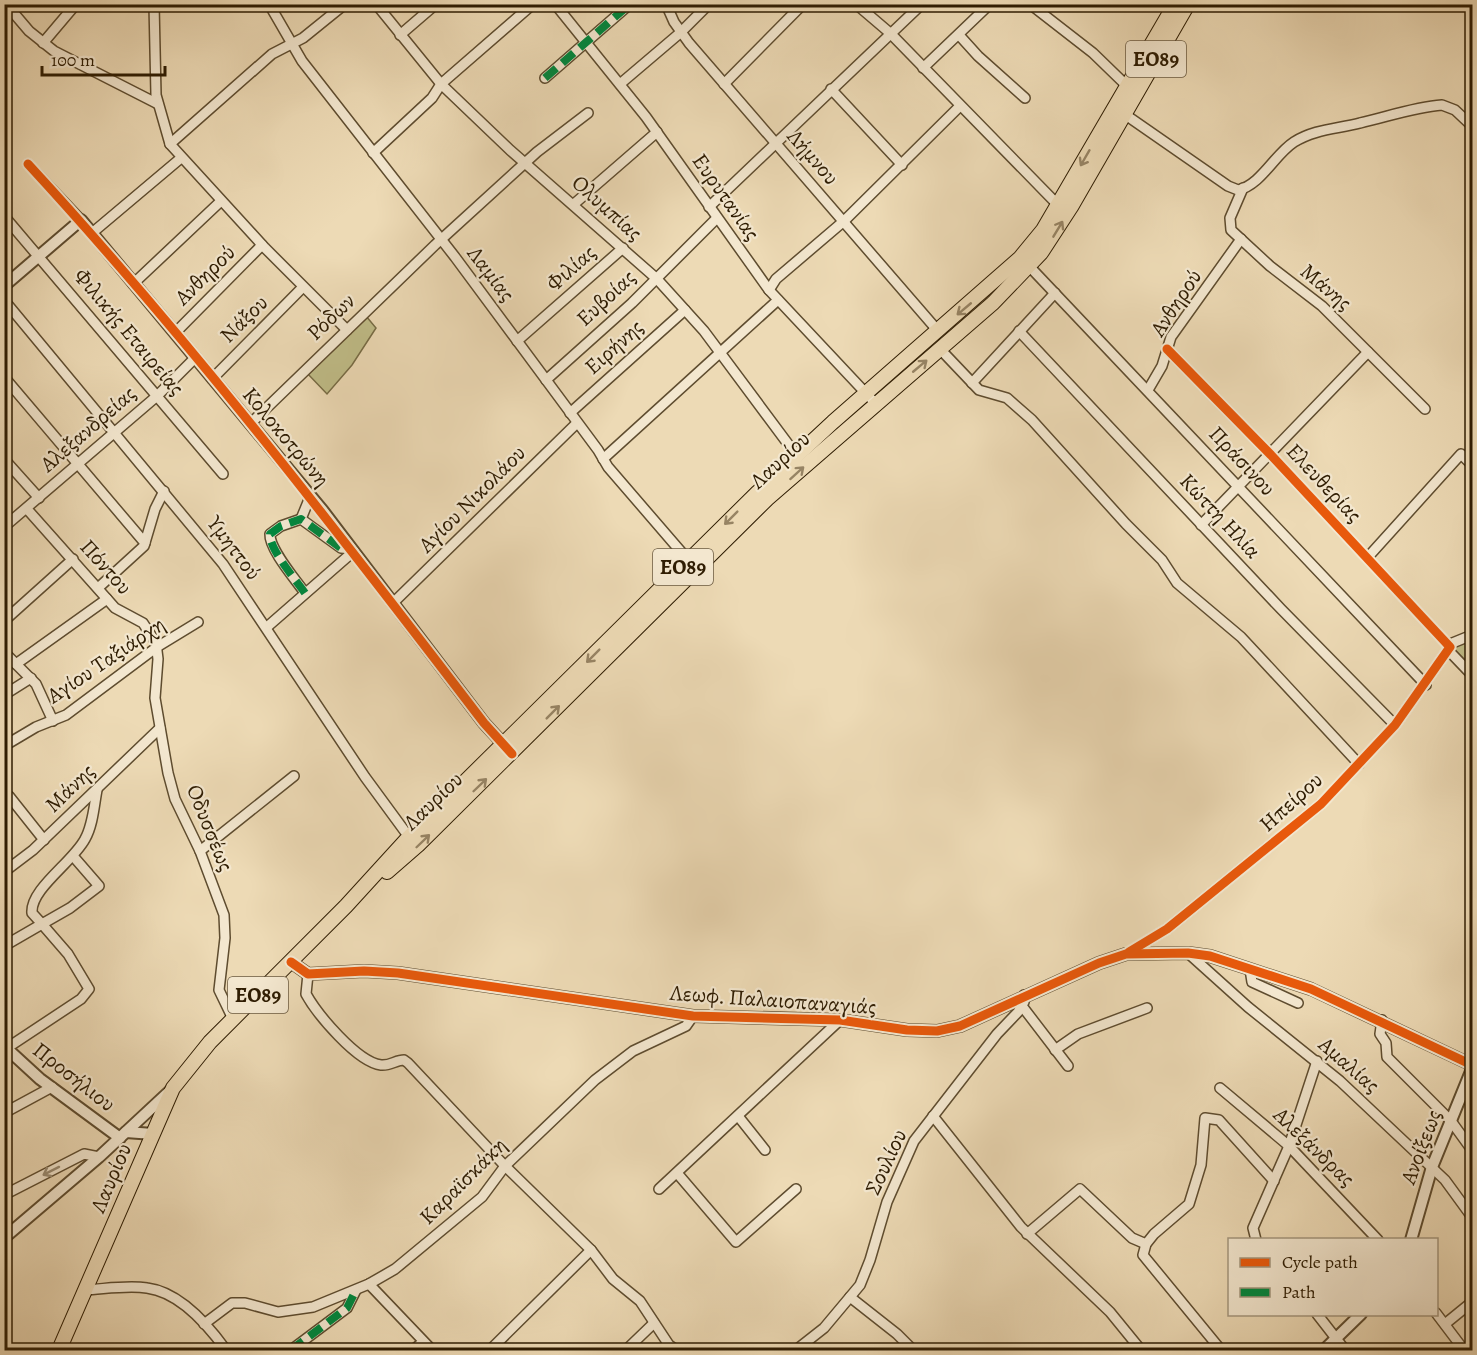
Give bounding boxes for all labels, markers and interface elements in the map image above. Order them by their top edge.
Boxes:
scale bar [42,39,165,77]
road number: ΕΟ89 [1126,41,1186,77]
text: 100 m [51,48,95,72]
street label: Λήμνου [780,122,846,192]
street label: Ευρυτανίας [685,147,767,247]
one-way arrow [1079,149,1091,166]
street label: Ολυμπίας [565,168,649,248]
one-way arrow [1053,221,1065,238]
street label: Ανθηρού [167,238,242,313]
street label: Φιλίας [540,238,602,298]
street label: Λαμίας [460,239,522,308]
street label: Μάνης [1294,257,1358,317]
street label: Φιλικής Εταιρείας [67,262,191,402]
street label: Ευβοίας [570,263,642,333]
street label: Ανθηρού [1143,264,1209,343]
street label: Ρόδων [300,287,362,347]
street label: Νάξου [213,288,275,350]
one-way arrow [956,302,972,315]
street label: Ειρήνης [578,313,650,381]
one-way arrow [912,359,927,373]
street label: Αλεξανδρείας [33,379,142,480]
street label: Κολοκοτρώνη [235,381,337,493]
street label: Πράσινου [1202,419,1282,503]
street label: Λαυρίου [743,424,817,496]
street label: Ελευθερίας [1279,437,1369,529]
street label: Αγίου Νικολάου [411,439,532,560]
one-way arrow [789,466,804,480]
street label: Κώττη Ηλία [1173,467,1267,565]
street label: Υμηττού [199,509,268,586]
one-way arrow [724,511,739,526]
street label: Πόντου [73,533,139,601]
road number: ΕΟ89 [653,549,713,585]
street label: Αγίου Ταξιάρχη [40,609,171,711]
one-way arrow [586,648,600,663]
one-way arrow [546,705,561,720]
street label: Μάνης [38,757,102,819]
street label: Λαυρίου [396,765,470,838]
street label: Ηπείρου [1253,765,1329,839]
one-way arrow [473,777,488,792]
street label: Οδυσσέως [179,780,241,876]
one-way arrow [415,834,430,848]
road number: ΕΟ89 [228,977,288,1013]
street label: Λεωφ. Παλαιοπαναγιάς [668,978,877,1022]
street label: Αμαλίας [1311,1029,1386,1100]
street label: Προσήλιου [26,1035,122,1119]
street label: Αλεξάνδρας [1266,1100,1361,1194]
street label: Ανοίξεως [1393,1105,1449,1190]
street label: Σουλίου [858,1124,914,1200]
street label: Καραϊσκάκη [413,1131,513,1231]
street label: Λαυρίου [83,1139,139,1218]
one-way arrow [43,1166,61,1177]
legend [1228,1238,1438,1316]
text: Cycle path [1282,1250,1358,1274]
text: Path [1282,1280,1316,1304]

